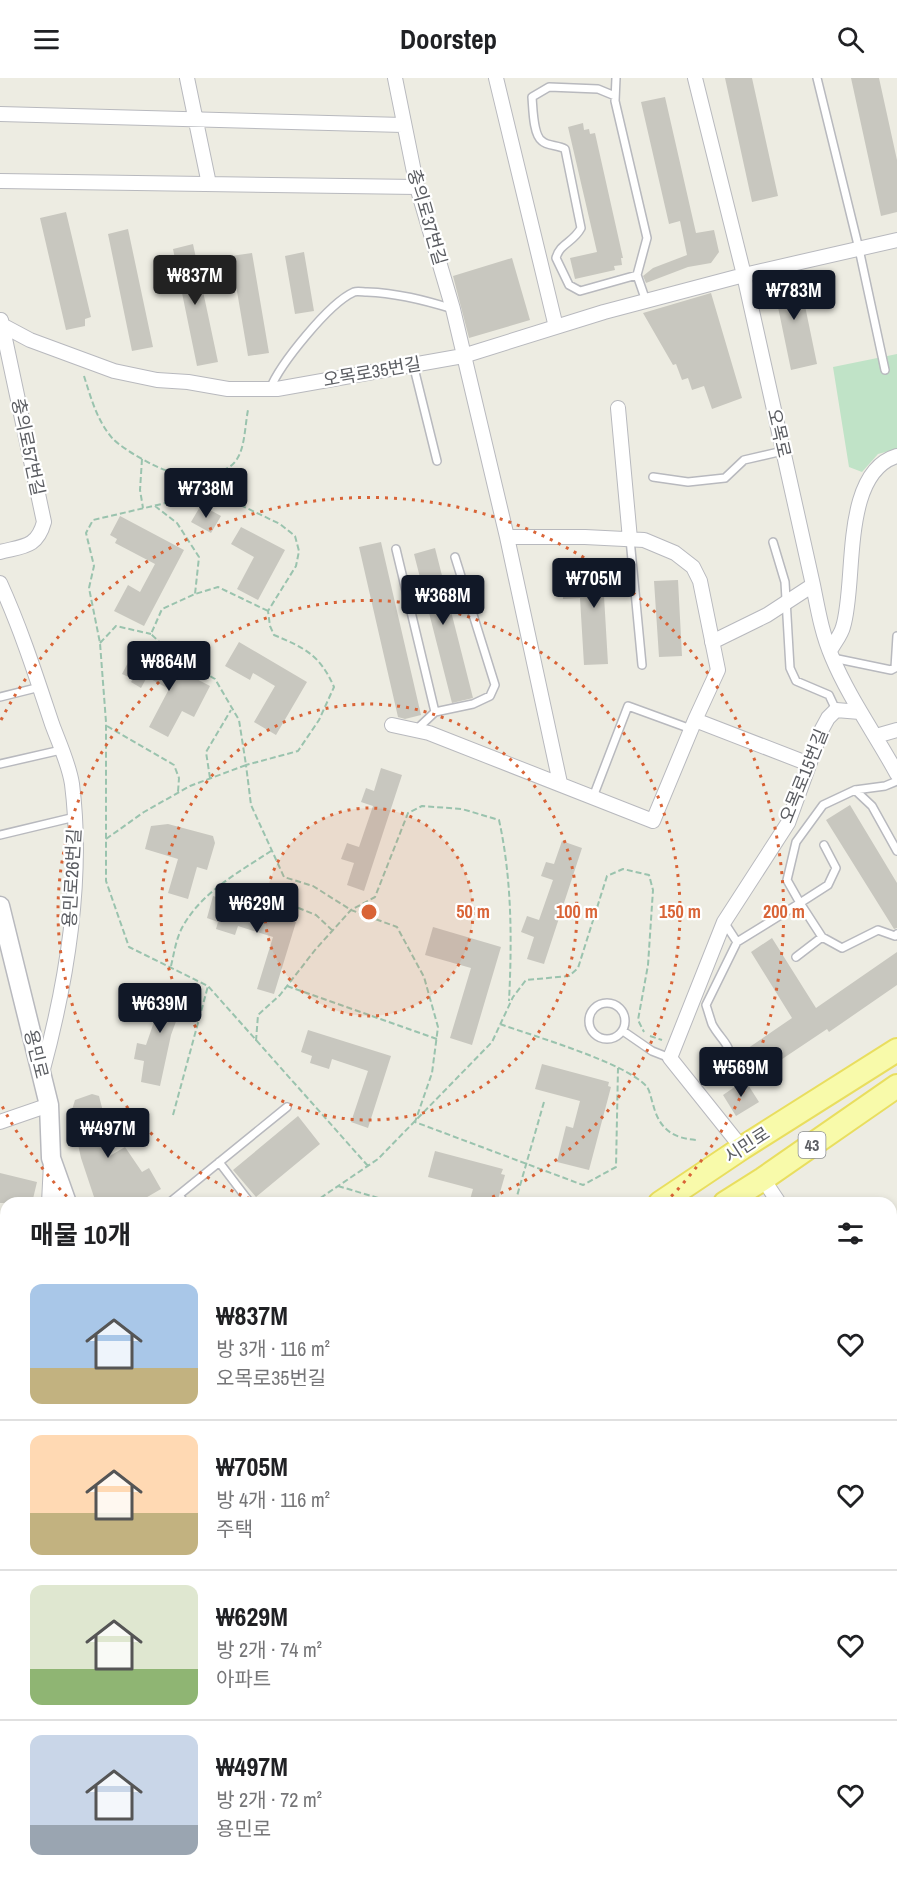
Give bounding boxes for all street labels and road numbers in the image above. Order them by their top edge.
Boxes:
street label: 충의로37번길 [402,166,453,268]
street label: 오목로35번길 [321,351,423,392]
street label: 충의로57번길 [6,396,51,498]
street label: 오목로 [762,406,797,460]
street label: 오목로15번길 [773,725,834,826]
street label: 용민로26번길 [56,828,87,928]
street label: 용민로 [18,1027,55,1081]
street label: 시민로 [719,1121,774,1169]
road number: 43 [798,1132,826,1158]

